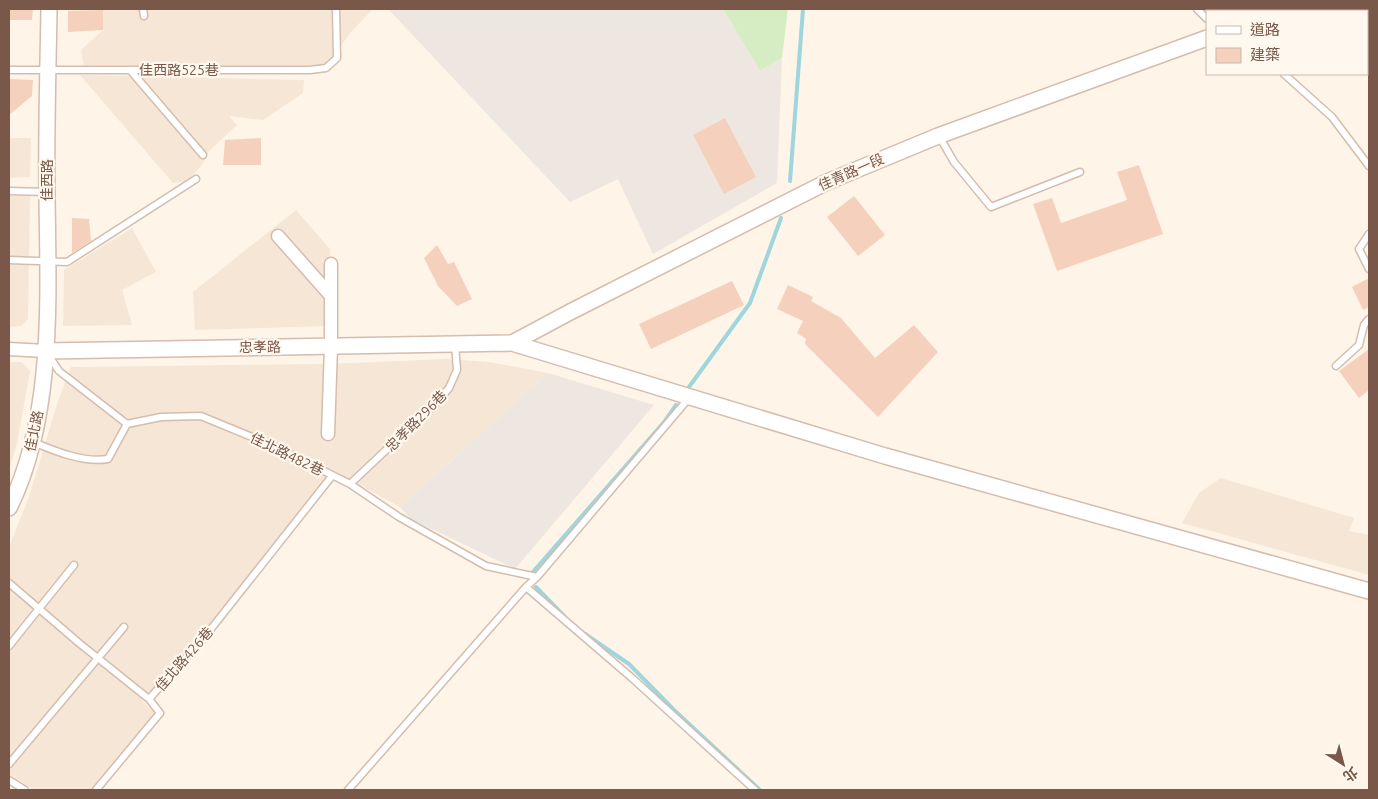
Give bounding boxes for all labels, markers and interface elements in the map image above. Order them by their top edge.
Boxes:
legend [1206,10,1368,75]
text: 道路 [1250,21,1280,38]
text: 建築 [1250,46,1280,63]
street label: 佳西路525巷 [139,62,219,78]
street label: 佳青路一段 [816,150,886,194]
street label: 佳西路 [39,159,55,201]
street label: 忠孝路 [239,339,281,355]
street label: 忠孝路296巷 [382,387,450,455]
street label: 佳北路 [22,409,46,453]
street label: 佳北路482巷 [248,429,326,479]
street label: 佳北路426巷 [152,624,216,694]
north arrow [1318,739,1368,789]
text: 北 [1340,764,1361,785]

